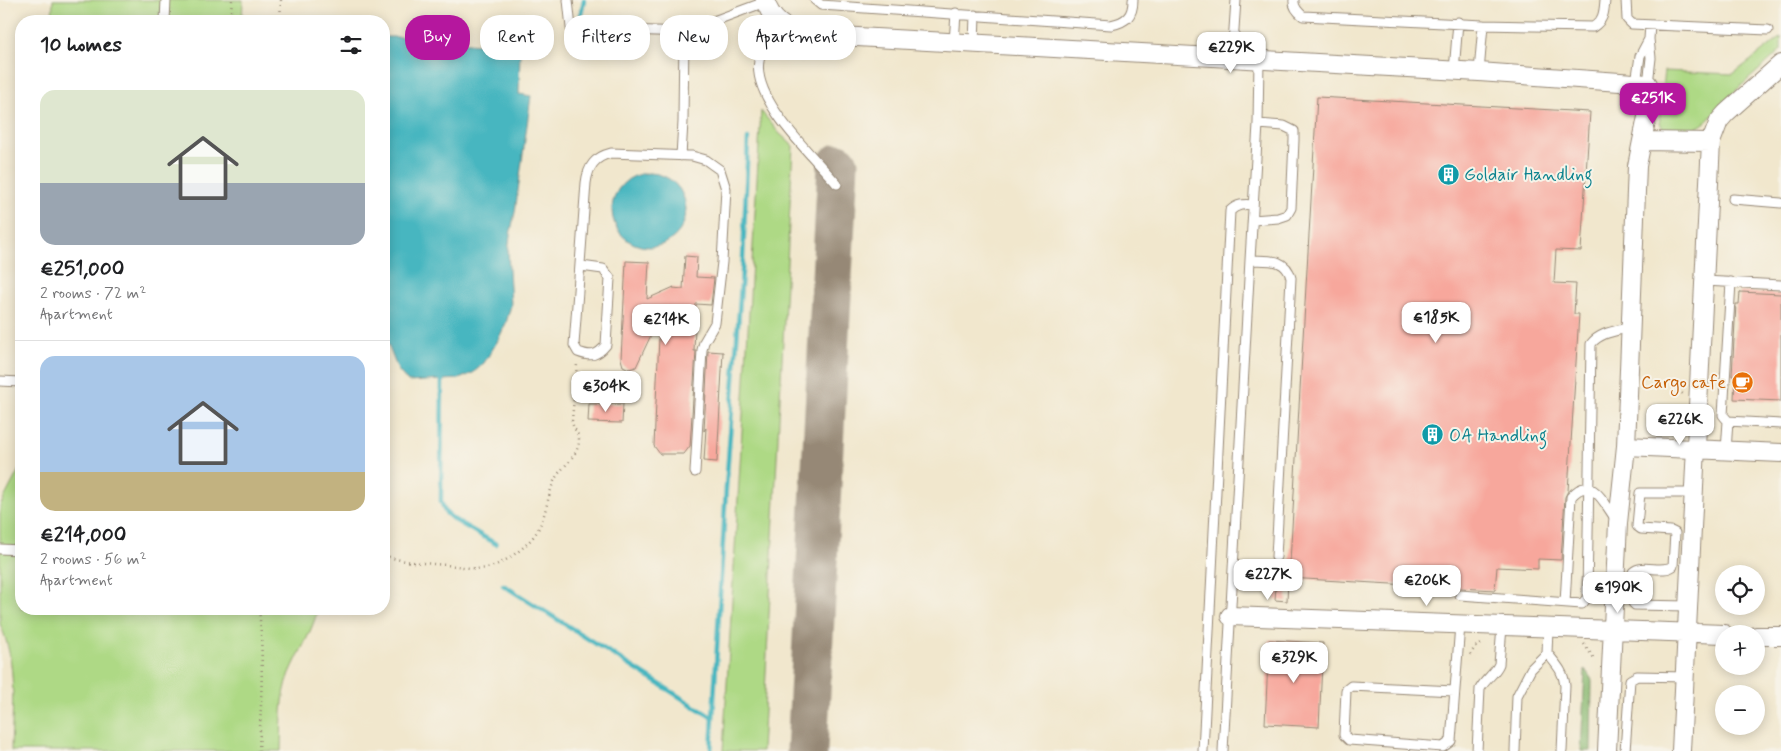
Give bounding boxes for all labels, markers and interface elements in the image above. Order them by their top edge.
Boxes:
chip: Buy [405,15,470,60]
chip: Rent [480,15,554,60]
chip: Filters [564,15,650,60]
chip: New [660,15,728,60]
chip: Apartment [738,15,856,60]
text: 10 homes [40,31,122,59]
icon: filters [337,31,365,59]
pin: €229K [1196,32,1266,74]
text: €229K [1208,37,1254,58]
pin: €251K [1618,82,1688,125]
text: €251K [1631,88,1675,109]
icon: home [158,123,248,213]
building icon: Goldair Handling [1436,162,1460,186]
place label: Goldair Handling [1464,163,1593,189]
text: €251,000 [40,255,124,283]
text: 2 rooms · 72 m² [40,283,146,304]
pin: €185K [1401,302,1471,344]
text: Apartment [40,304,113,325]
pin: €214K [631,304,701,346]
text: €185K [1413,307,1459,328]
text: €214K [643,309,689,330]
pin: €304K [571,370,641,413]
cafe icon: Cargo cafe [1730,370,1754,394]
place label: Cargo cafe [1641,371,1726,396]
text: €304K [582,376,630,397]
icon: home [158,388,248,478]
pin: €226K [1645,404,1715,446]
text: €226K [1657,409,1703,430]
building icon: OA Handling [1421,423,1445,447]
place label: OA Handling [1449,424,1547,450]
text: €214,000 [40,521,126,549]
text: 2 rooms · 56 m² [40,549,147,570]
pin: €227K [1233,558,1303,601]
text: €227K [1244,564,1292,585]
pin: €206K [1392,564,1462,607]
map controls [1715,565,1765,735]
button: locate [1715,565,1765,615]
text: Apartment [40,570,113,591]
text: €206K [1404,570,1450,591]
pin: €190K [1583,572,1653,614]
text: €190K [1594,577,1642,598]
button: + [1715,625,1765,675]
pin: €329K [1259,642,1329,684]
text: €329K [1271,647,1317,668]
button: − [1715,685,1765,735]

